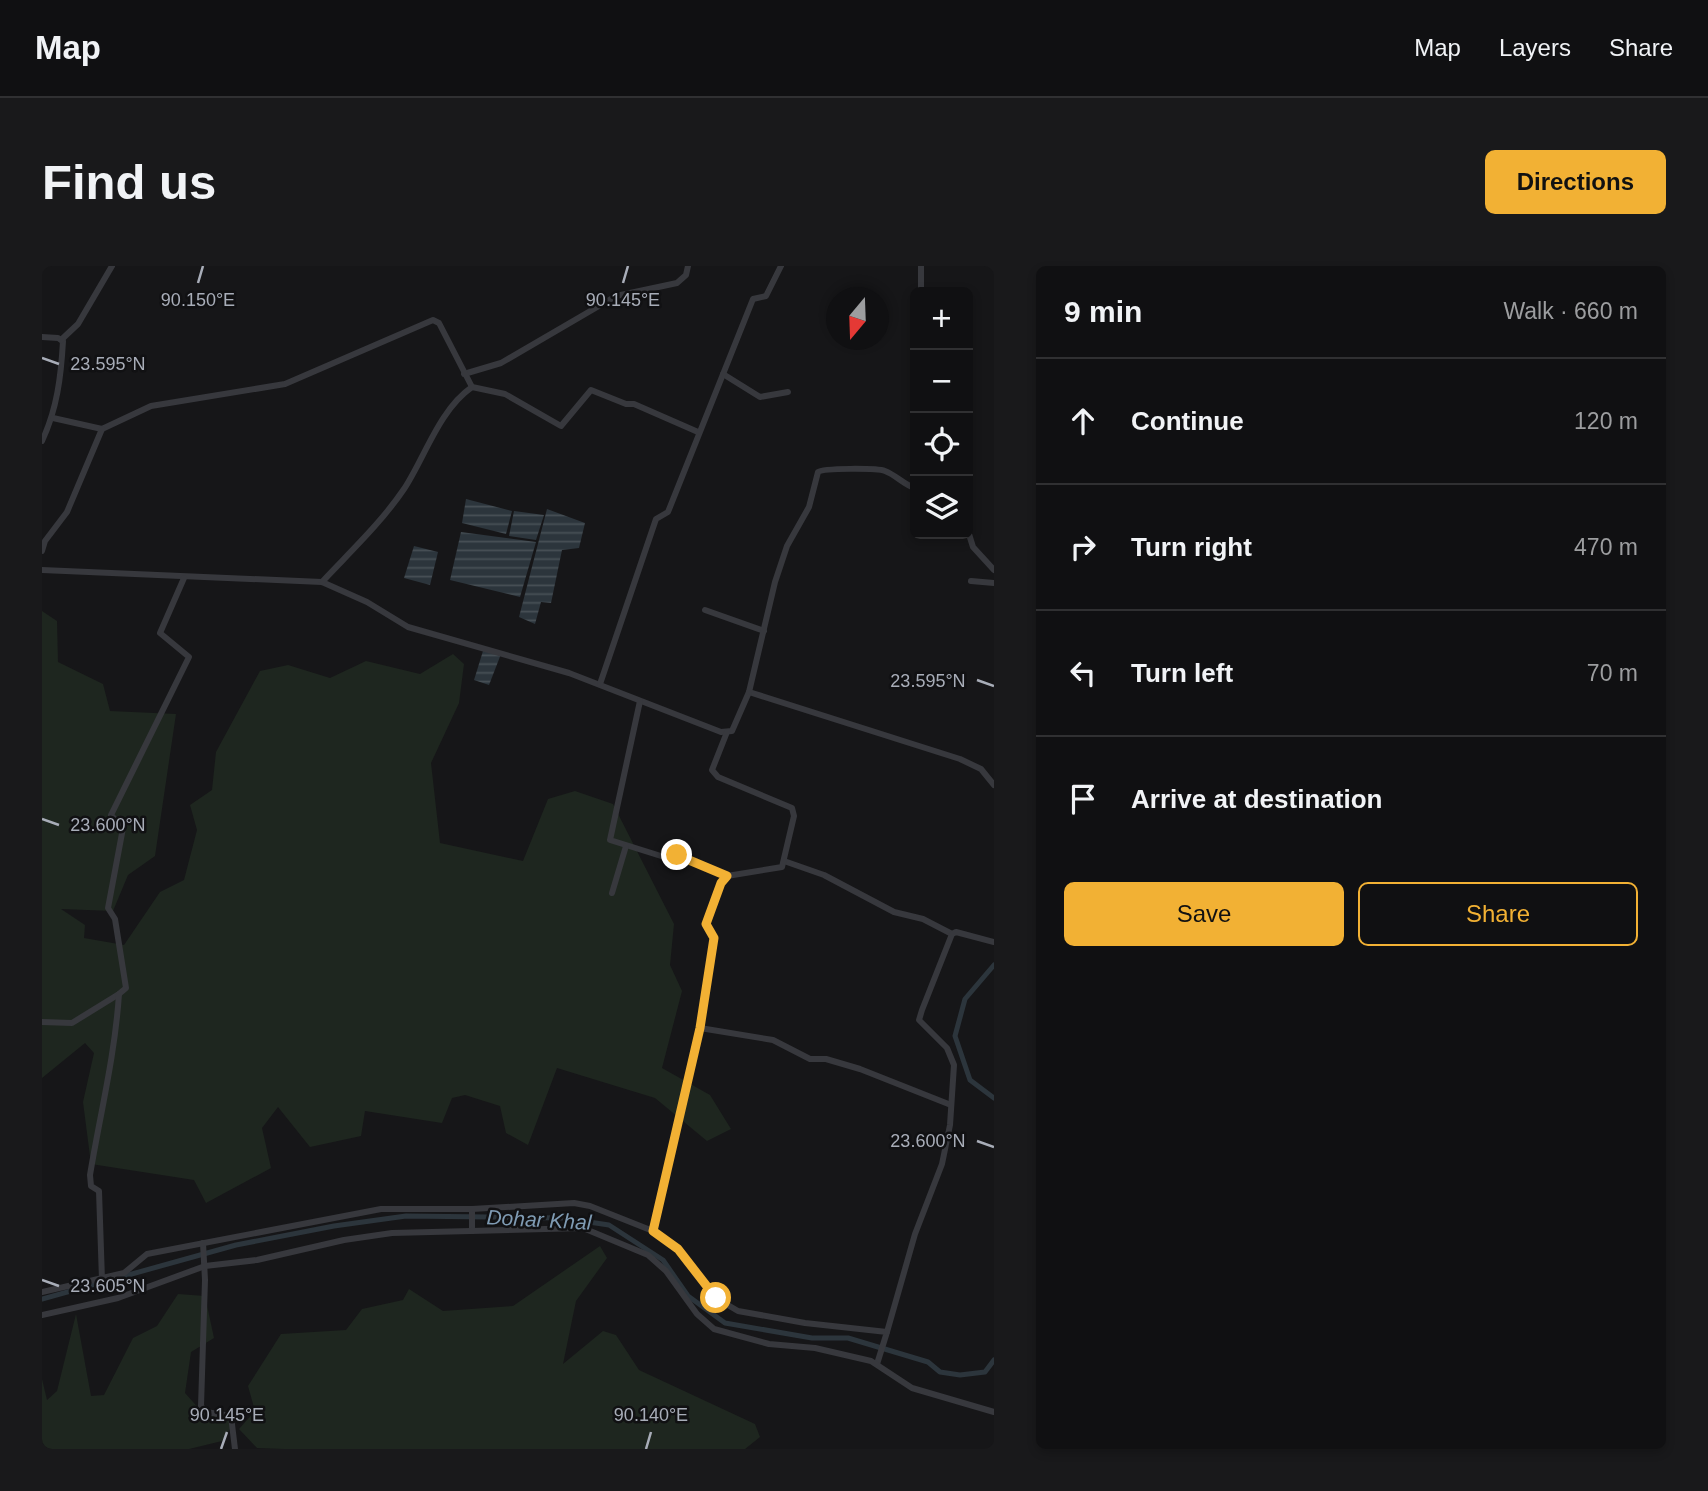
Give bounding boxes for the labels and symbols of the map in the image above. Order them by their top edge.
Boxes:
north arrow [826,287,889,350]
text: 90.150°E [161,290,235,310]
text: 90.145°E [586,290,660,310]
text: 23.595°N [70,354,146,374]
text: 23.595°N [890,671,966,691]
text: 23.600°N [70,815,146,835]
route end [661,839,692,870]
text: 23.600°N [890,1131,966,1151]
water label: Dohar Khal [486,1205,593,1234]
text: 23.605°N [70,1276,146,1296]
route start [700,1282,731,1313]
text: 90.145°E [190,1405,264,1425]
text: 90.140°E [614,1405,688,1425]

